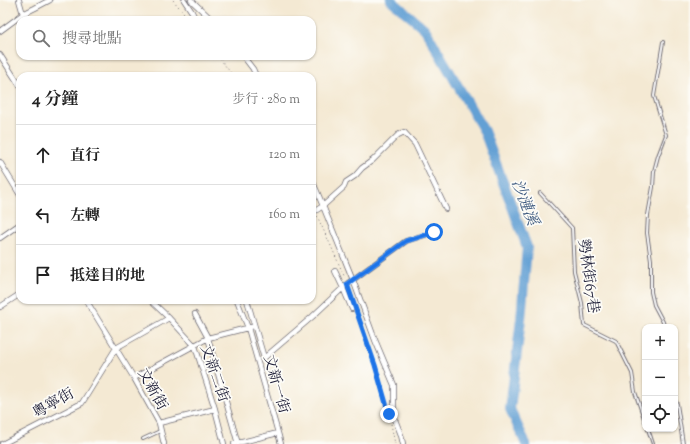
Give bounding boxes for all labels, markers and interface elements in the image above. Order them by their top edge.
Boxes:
search box [16,16,316,60]
icon: search [30,27,52,49]
text: 搜尋地點 [62,29,122,50]
text: 4 分鐘 [32,88,78,112]
text: 步行 · 280 m [232,91,300,109]
icon: ahead [32,144,54,166]
text: 直行 [70,146,100,167]
text: 120 m [269,146,300,164]
water label: 沙漣溪 [504,176,544,231]
icon: left [32,204,54,226]
text: 左轉 [70,206,100,227]
text: 160 m [269,206,300,224]
route start [425,223,443,241]
street label: 勢林街67巷 [572,238,603,315]
icon: arrive [32,264,54,286]
text: 抵達目的地 [70,266,145,287]
map controls [642,324,678,432]
button: + [642,324,678,360]
street label: 文新二街 [194,342,233,405]
street label: 文新一街 [257,353,294,416]
button: − [642,360,678,396]
street label: 文新街 [132,365,172,415]
street label: 粵寧街 [29,384,78,425]
button: locate [642,396,678,432]
route end [380,405,398,423]

